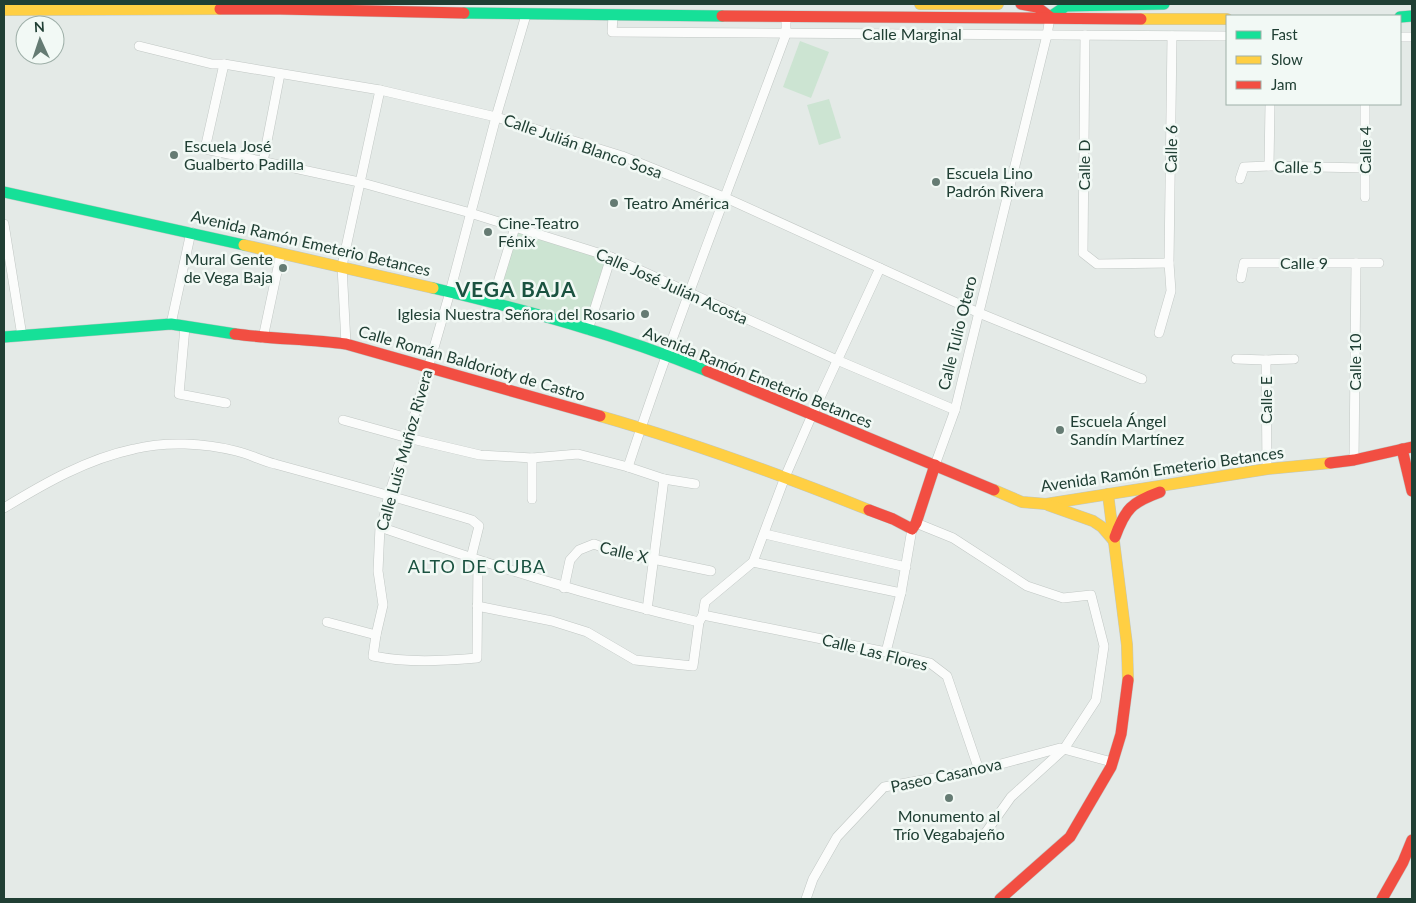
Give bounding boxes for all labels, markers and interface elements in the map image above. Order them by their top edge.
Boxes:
north arrow [15,15,65,65]
legend [1226,15,1401,105]
text: N [33,18,45,35]
street label: Calle Marginal [862,24,962,43]
text: Fast [1271,25,1298,43]
text: Slow [1271,50,1303,68]
text: Jam [1271,75,1297,93]
street label: Calle Julián Blanco Sosa [501,109,665,182]
street label: Calle 6 [1161,125,1180,173]
street label: Calle 4 [1355,126,1374,174]
place label: Escuela José Gualberto Padilla [184,136,304,173]
street label: Calle D [1074,140,1093,190]
marker: Escuela José Gualberto Padilla [168,149,180,161]
street label: Calle 5 [1274,157,1322,176]
place label: Escuela Lino Padrón Rivera [946,163,1044,200]
marker: Escuela Lino Padrón Rivera [930,176,942,188]
place label: Teatro América [624,193,729,212]
marker: Teatro América [608,197,620,209]
street label: Avenida Ramón Emeterio Betances [190,206,433,279]
place label: Cine-Teatro Fénix [498,213,579,250]
marker: Cine-Teatro Fénix [482,226,494,238]
street label: Calle José Julián Acosta [593,243,751,328]
place label: Mural Gente de Vega Baja [184,249,273,286]
street label: Calle 9 [1280,253,1328,272]
marker: Mural Gente de Vega Baja [277,262,289,274]
street label: Calle Tulio Otero [933,274,980,392]
district label: VEGA BAJA [455,276,576,301]
place label: Iglesia Nuestra Señora del Rosario [397,304,635,323]
marker: Iglesia Nuestra Señora del Rosario [639,308,651,320]
street label: Calle Román Baldorioty de Castro [357,321,588,404]
street label: Avenida Ramón Emeterio Betances [641,322,875,431]
street label: Calle 10 [1345,333,1364,391]
street label: Calle Luis Muñoz Rivera [371,367,436,533]
street label: Calle E [1256,376,1275,424]
place label: Escuela Ángel Sandín Martínez [1070,411,1184,448]
marker: Escuela Ángel Sandín Martínez [1054,424,1066,436]
street label: Avenida Ramón Emeterio Betances [1039,442,1285,495]
street label: Calle X [598,537,651,566]
district label: ALTO DE CUBA [408,555,546,577]
street label: Calle Las Flores [820,629,930,674]
street label: Paseo Casanova [889,753,1003,796]
marker: Monumento al Trío Vegabajeño [943,792,955,804]
place label: Monumento al Trío Vegabajeño [893,806,1005,843]

